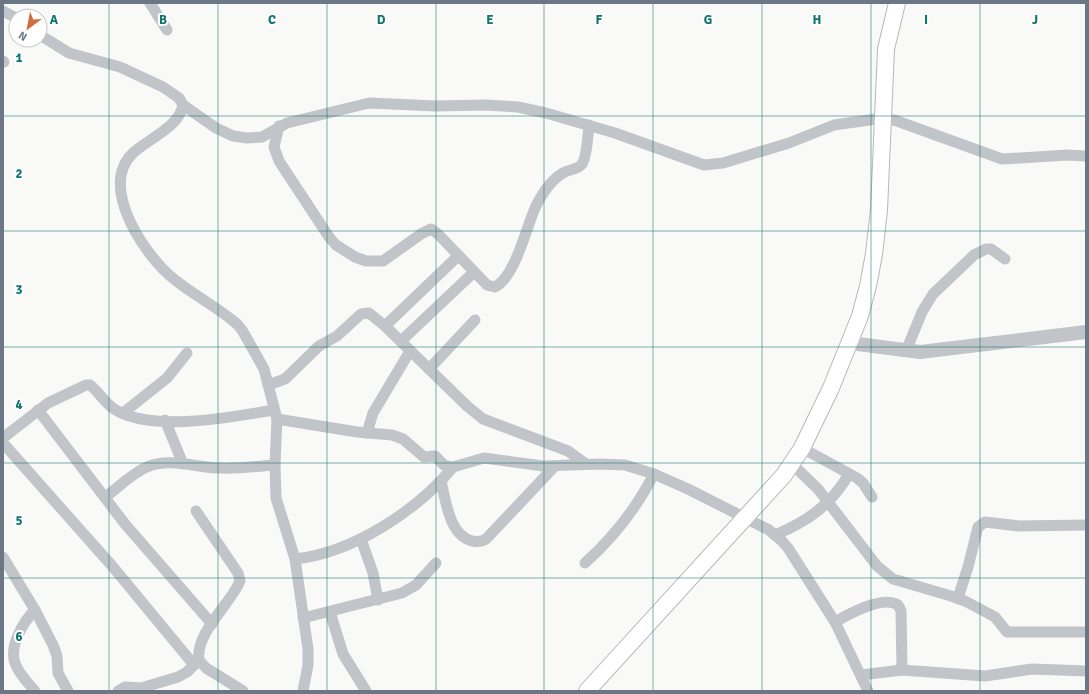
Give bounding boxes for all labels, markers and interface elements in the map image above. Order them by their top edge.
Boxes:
north arrow [8,8,48,48]
text: A [50,12,59,28]
text: B [159,12,167,28]
text: C [268,12,276,28]
text: D [377,12,386,28]
text: E [486,12,494,28]
text: F [596,12,603,28]
text: G [704,12,712,28]
text: H [813,12,821,28]
text: I [924,12,928,28]
text: J [1032,12,1038,28]
text: N [16,29,30,44]
text: 1 [15,50,23,66]
text: 2 [15,166,23,182]
text: 3 [15,282,23,298]
text: 4 [15,397,23,413]
text: 5 [15,513,23,529]
text: 6 [15,629,23,645]

